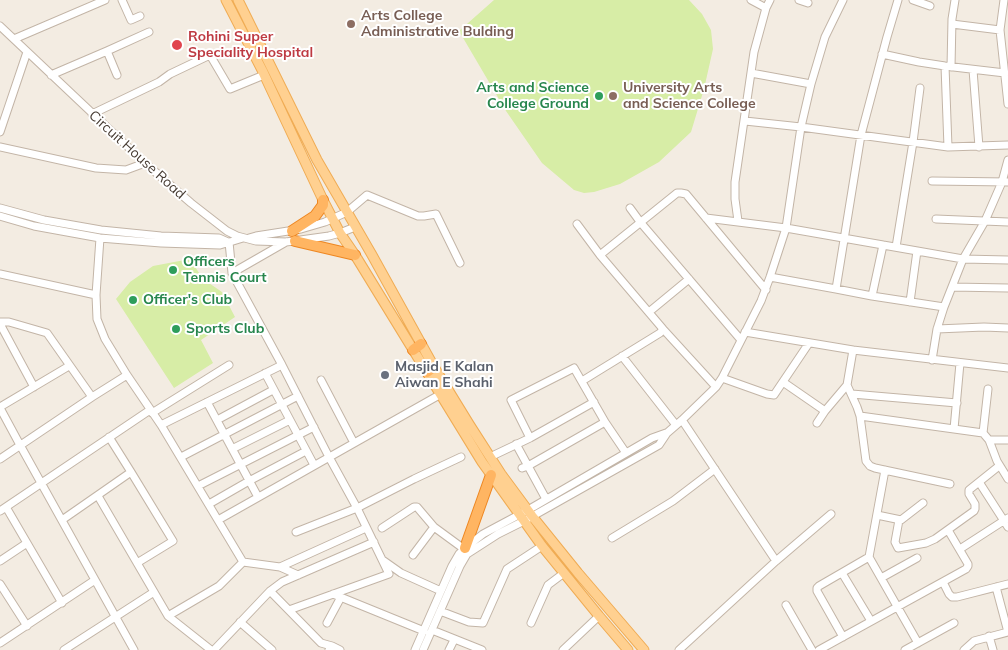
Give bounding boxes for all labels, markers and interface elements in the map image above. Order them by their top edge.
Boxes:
place label: Arts College Administrative Bulding [361,8,514,40]
marker: Arts College Administrative Bulding [345,18,357,30]
place label: Rohini Super Speciality Hospital [188,29,313,62]
marker: Rohini Super Speciality Hospital [170,38,184,52]
place label: Arts and Science College Ground [476,80,589,112]
place label: University Arts and Science College [623,80,756,112]
marker: Arts and Science College Ground [593,90,605,102]
marker: University Arts and Science College [607,90,619,102]
street label: Circuit House Road [85,107,189,203]
place label: Officers Tennis Court [183,254,267,286]
marker: Officers Tennis Court [167,264,179,276]
place label: Officer's Club [143,292,232,308]
marker: Officer's Club [127,294,139,306]
place label: Sports Club [186,321,264,337]
marker: Sports Club [170,323,182,335]
place label: Masjid E Kalan Aiwan E Shahi [395,359,494,392]
marker: Masjid E Kalan Aiwan E Shahi [379,369,391,381]

